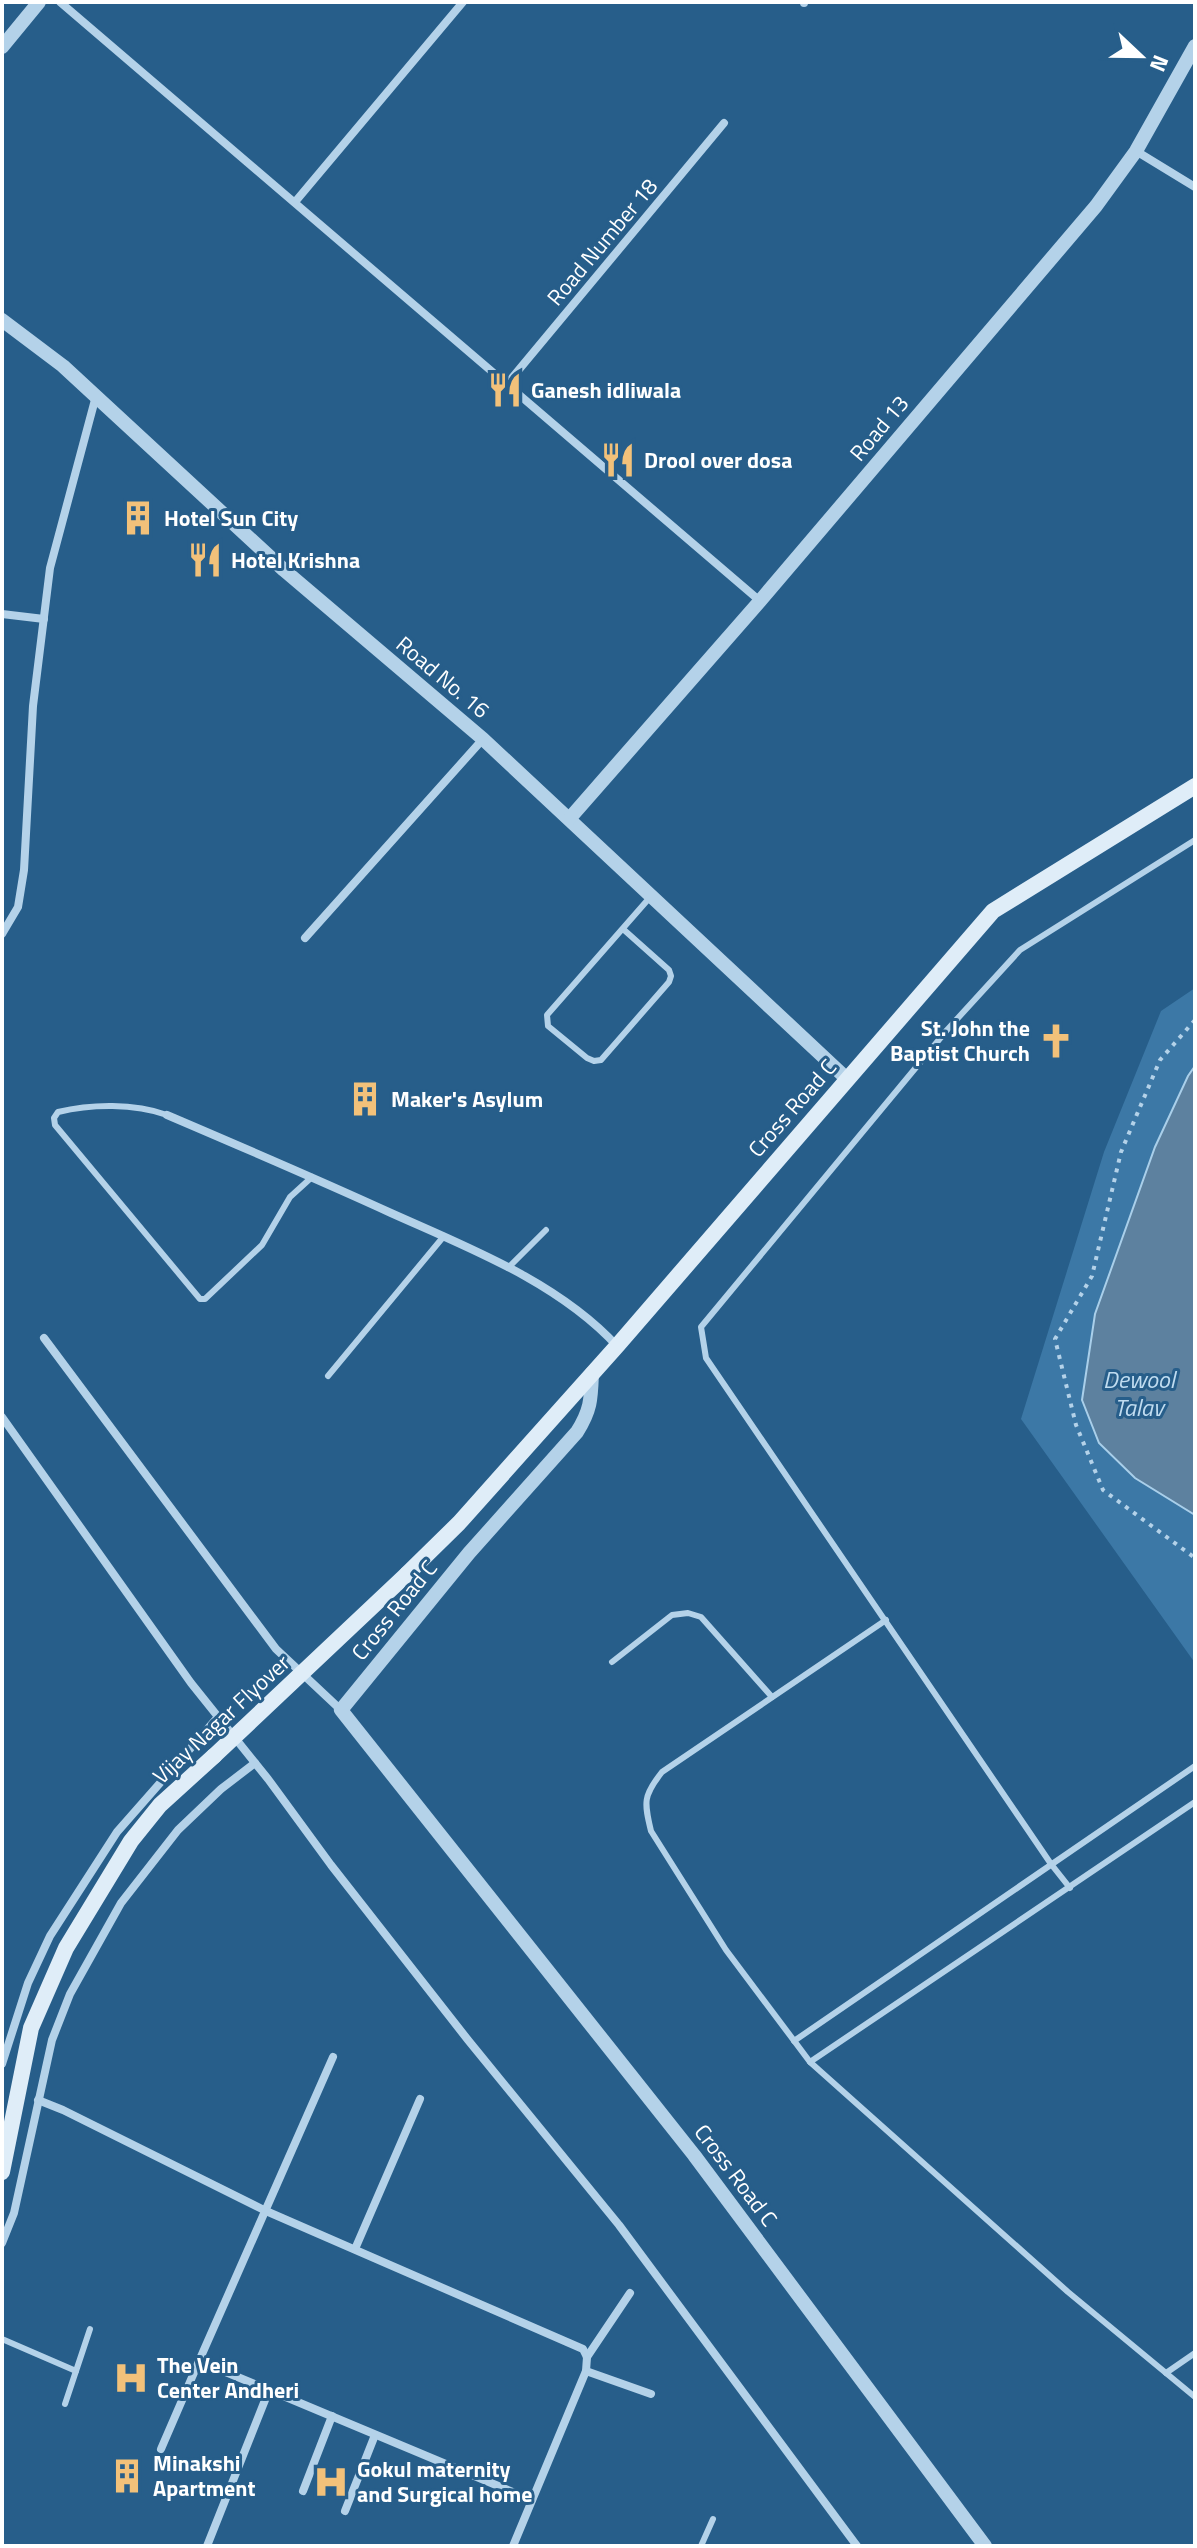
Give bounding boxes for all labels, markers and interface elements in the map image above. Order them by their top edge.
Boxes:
north arrow [1101,16,1181,96]
text: N [1141,50,1178,77]
street label: Road Number 18 [538,171,666,313]
restaurant icon: Ganesh idliwala [486,371,524,409]
place label: Ganesh idliwala [531,373,681,407]
street label: Road 13 [841,388,917,468]
restaurant icon: Drool over dosa [599,441,637,479]
place label: Drool over dosa [644,443,792,477]
building icon: Hotel Sun City [119,499,157,537]
place label: Hotel Sun City [164,501,298,535]
restaurant icon: Hotel Krishna [186,541,224,579]
place label: Hotel Krishna [231,543,360,577]
street label: Road No. 16 [389,628,497,726]
place label: St. John the Baptist Church [890,1011,1030,1070]
church icon: St. John the Baptist Church [1037,1022,1075,1060]
street label: Cross Road C [740,1051,844,1165]
building icon: Maker's Asylum [346,1080,384,1118]
place label: Maker's Asylum [391,1082,543,1116]
water label: Dewool Talav [1103,1361,1178,1425]
street label: Cross Road C [343,1552,445,1668]
street label: Vijay Nagar Flyover [145,1646,298,1792]
street label: Cross Road C [686,2117,786,2233]
place label: The Vein Center Andheri [157,2348,299,2407]
hospital icon: The Vein Center Andheri [112,2359,150,2397]
place label: Minakshi Apartment [153,2446,256,2505]
place label: Gokul maternity and Surgical home [357,2452,532,2511]
building icon: Minakshi Apartment [108,2457,146,2495]
hospital icon: Gokul maternity and Surgical home [312,2463,350,2501]

